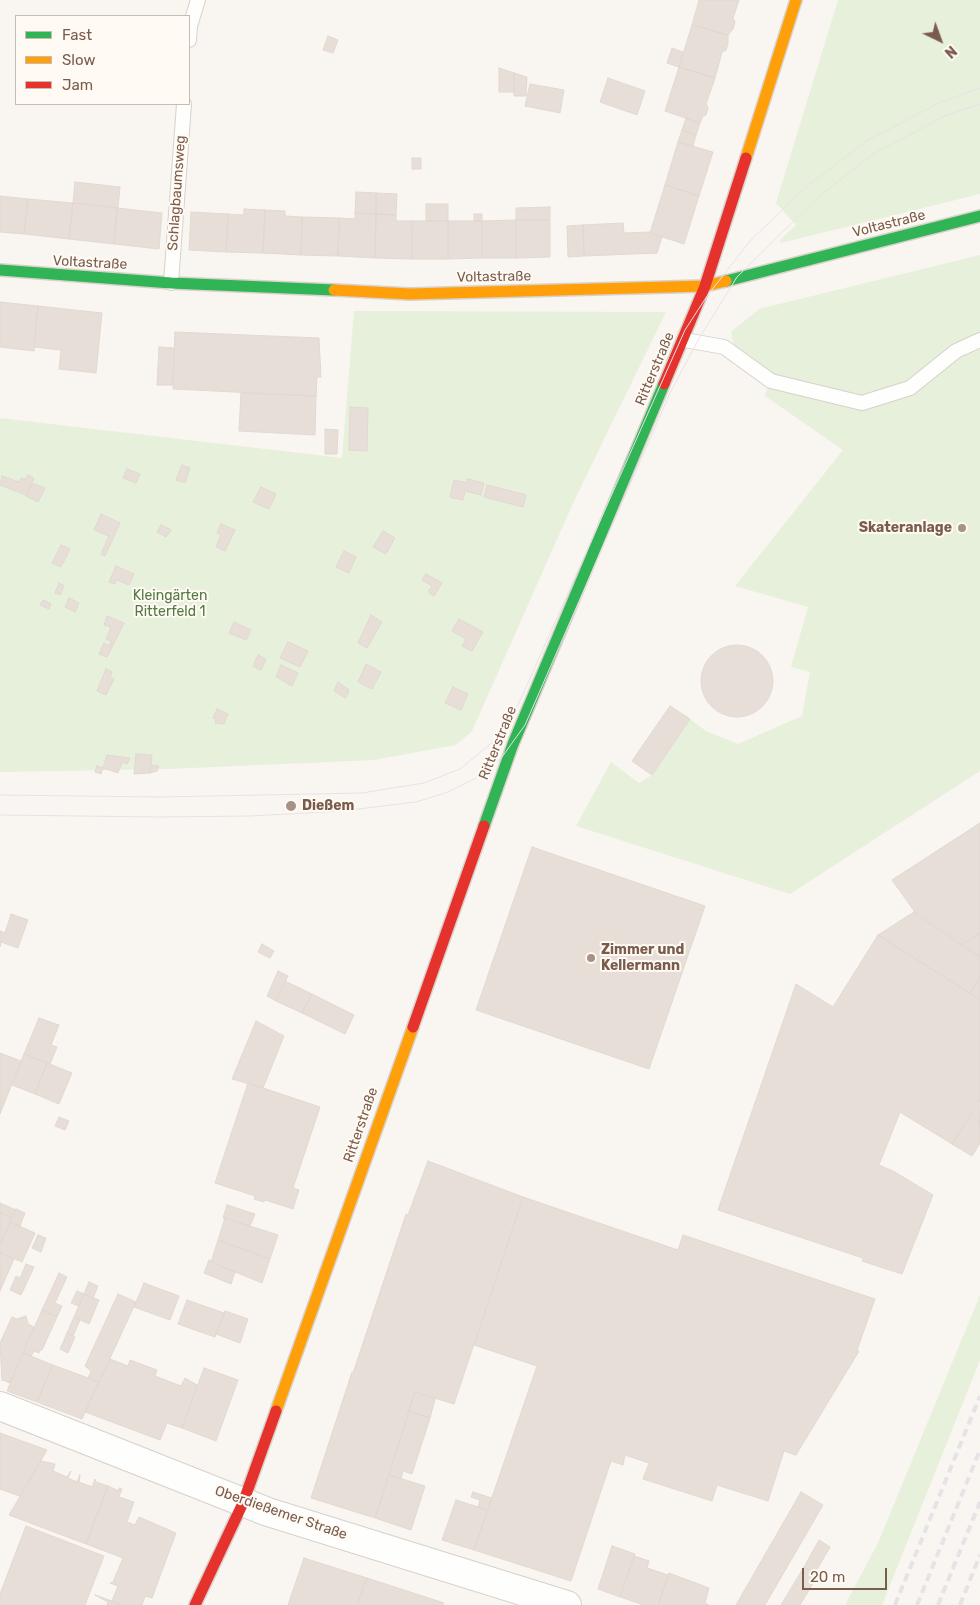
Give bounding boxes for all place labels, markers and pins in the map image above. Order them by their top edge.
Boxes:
place label: Skateranlage [859,520,952,536]
marker: Skateranlage [956,522,968,534]
place label: Dießem [302,798,354,814]
marker: Dießem [284,799,298,813]
place label: Zimmer und Kellermann [601,942,684,974]
marker: Zimmer und Kellermann [585,952,597,964]

